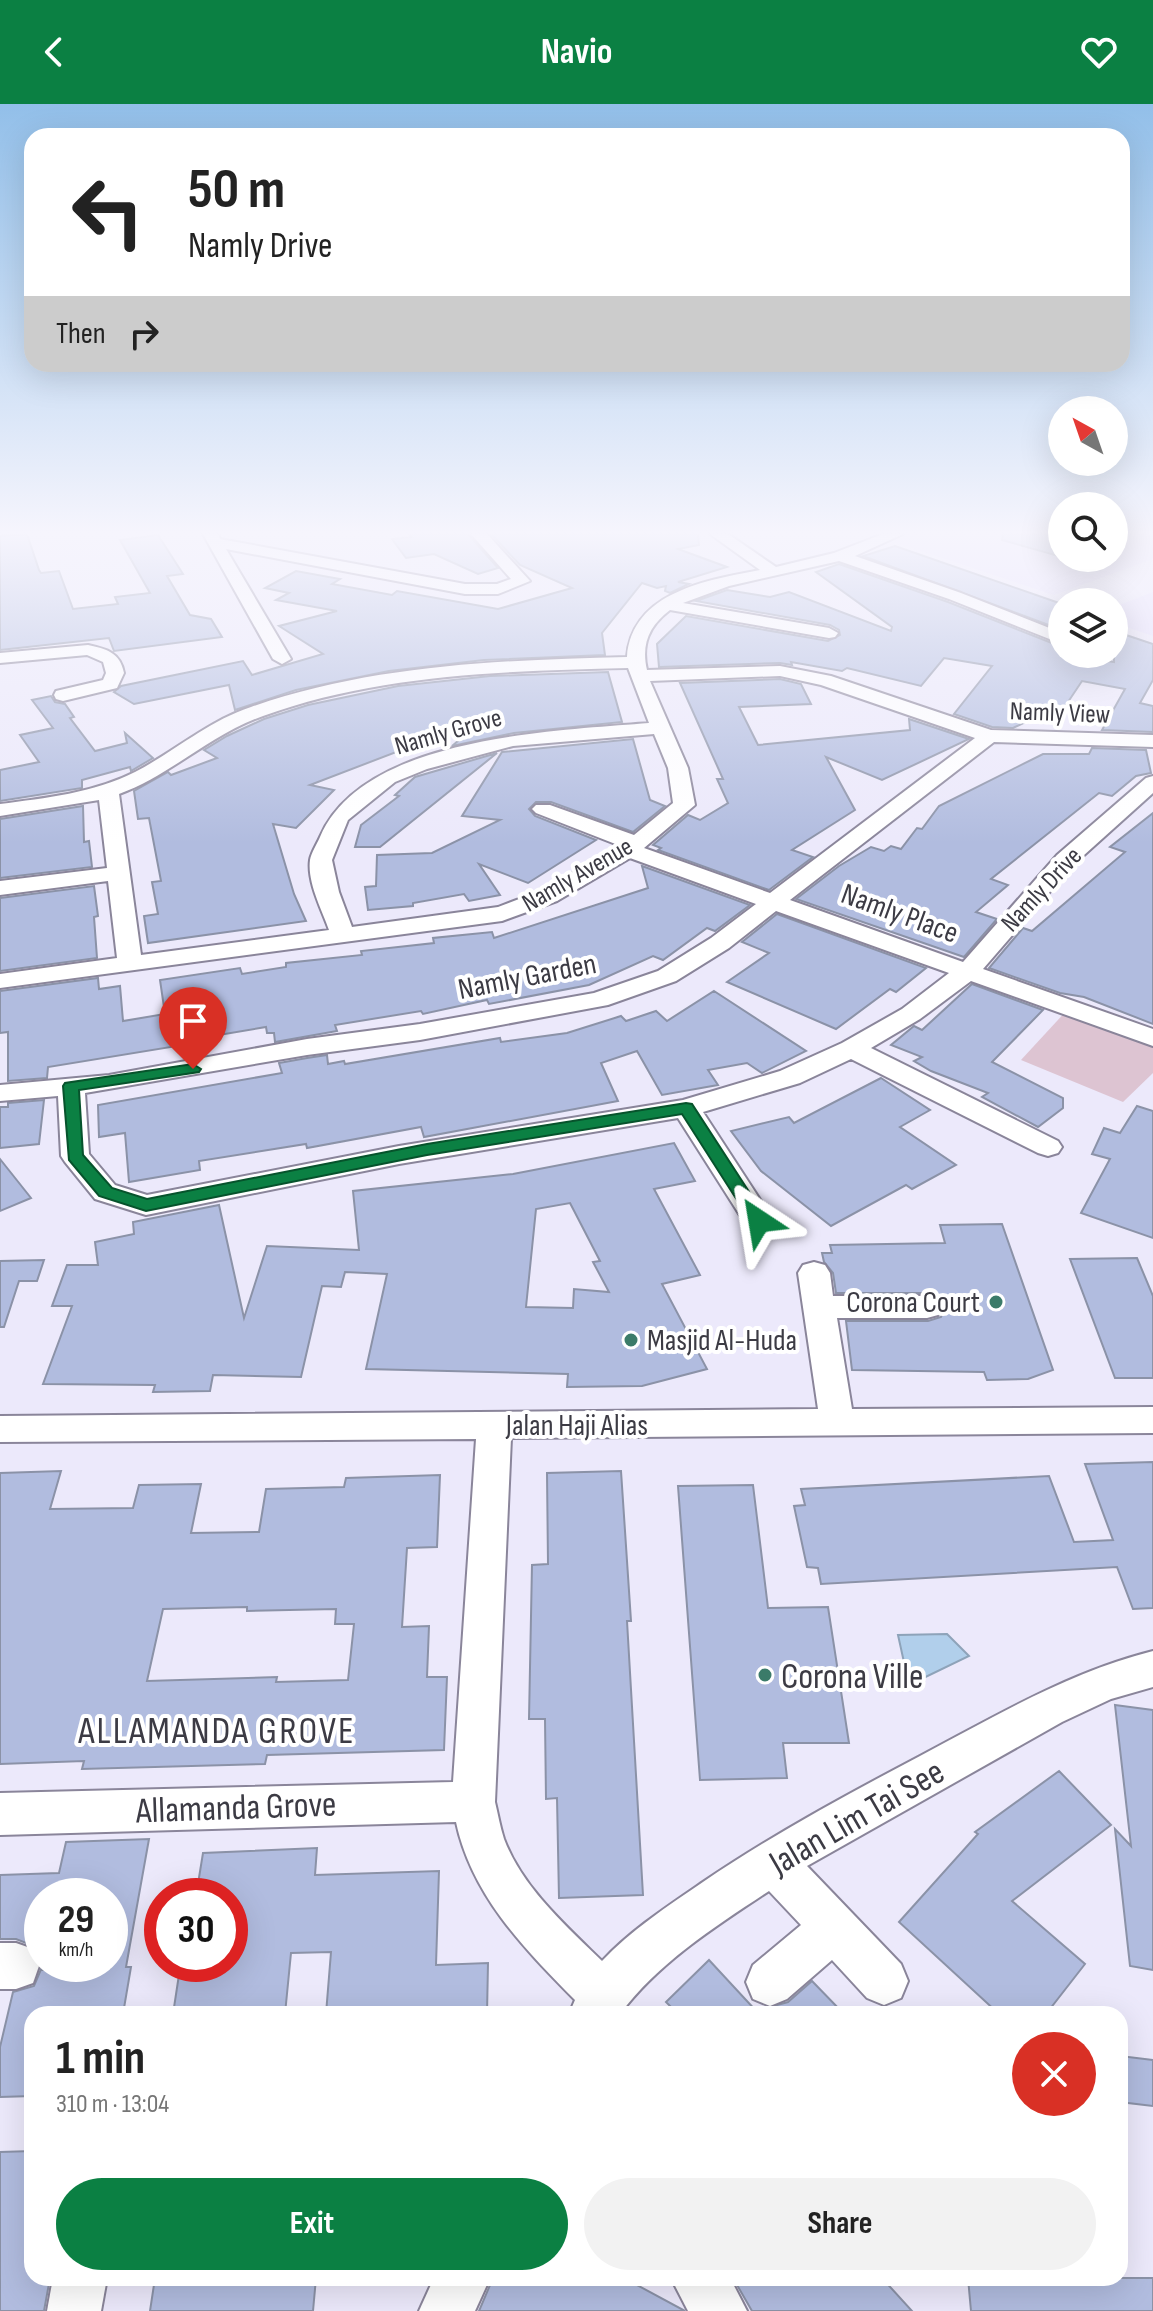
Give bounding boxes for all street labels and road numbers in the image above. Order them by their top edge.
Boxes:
street label: Namly View [1009,696,1111,731]
street label: Namly Grove [391,702,506,762]
street label: Namly Avenue [517,831,639,919]
street label: Namly Drive [995,841,1089,939]
street label: Namly Place [836,876,963,952]
street label: Namly Garden [455,946,599,1008]
street label: Jalan Haji Alias [505,1408,648,1444]
street label: Jalan Lim Tai See [761,1751,952,1886]
street label: Allamanda Grove [134,1784,337,1834]

